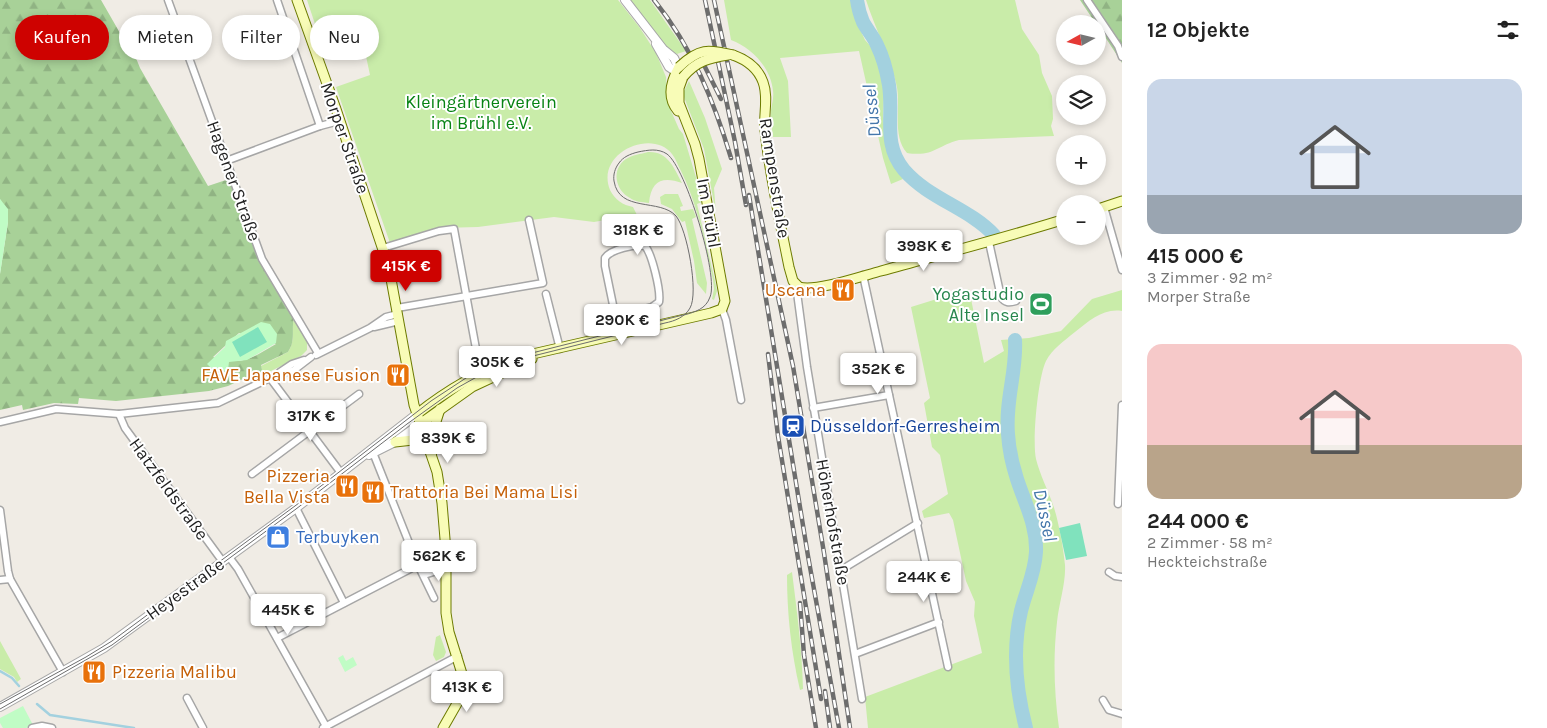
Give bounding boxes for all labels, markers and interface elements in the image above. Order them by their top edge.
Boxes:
chip: Kaufen [15,15,109,60]
chip: Mieten [119,15,212,60]
chip: Filter [222,15,300,60]
chip: Neu [310,15,379,60]
north arrow [1056,15,1106,65]
map controls [1056,15,1106,245]
icon: filters [1494,16,1522,44]
text: 12 Objekte [1147,18,1250,42]
button: layers [1056,75,1106,125]
street label: Morper Straße [316,79,374,197]
water label: Düssel [858,83,886,139]
park label: Kleingärtnerverein im Brühl e.V. [405,91,557,134]
icon: home [1290,112,1380,202]
street label: Rampenstraße [755,116,795,240]
street label: Hagener Straße [202,118,266,244]
button: + [1056,135,1106,185]
street label: Im Brühl [692,176,726,250]
button: − [1056,195,1106,245]
pin: 318K € [597,214,679,256]
text: 318K € [613,220,663,239]
pin: 398K € [883,230,965,272]
text: 398K € [897,236,951,255]
text: 415 000 € [1147,244,1243,268]
pin: 415K € [365,250,447,292]
text: 415K € [381,256,431,275]
text: 3 Zimmer · 92 m² [1147,268,1273,287]
restaurant icon: Uscana [830,277,856,303]
place label: Uscana [765,279,826,301]
place label: Yogastudio Alte Insel [932,283,1024,326]
text: Morper Straße [1147,287,1251,306]
sports icon: Yogastudio Alte Insel [1028,291,1054,317]
pin: 290K € [581,304,663,346]
text: 290K € [595,310,649,329]
pin: 305K € [456,346,538,388]
text: 305K € [470,352,524,371]
pin: 352K € [837,352,919,395]
text: 352K € [851,359,905,378]
restaurant icon: FAVE Japanese Fusion [385,362,411,388]
place label: FAVE Japanese Fusion [201,364,380,386]
icon: home [1290,377,1380,467]
pin: 317K € [270,400,352,442]
text: 317K € [287,406,335,425]
station icon: Düsseldorf-Gerresheim [780,413,806,439]
place label: Düsseldorf-Gerresheim [810,415,1000,437]
pin: 839K € [407,422,489,464]
text: 839K € [421,428,475,447]
street label: Hatzfeldstraße [124,433,214,545]
street label: Höherhofstraße [811,457,855,587]
place label: Pizzeria Bella Vista [244,465,330,508]
restaurant icon: Pizzeria Bella Vista [334,473,360,499]
restaurant icon: Trattoria Bei Mama Lisi [360,479,386,505]
place label: Trattoria Bei Mama Lisi [390,481,578,503]
water label: Düssel [1029,487,1061,544]
text: 244 000 € [1147,509,1248,533]
shop icon: Terbuyken [265,524,291,550]
place label: Terbuyken [296,526,380,548]
text: 2 Zimmer · 58 m² [1147,533,1273,552]
pin: 562K € [398,540,480,582]
text: 562K € [412,546,466,565]
text: Heckteichstraße [1147,552,1267,571]
street label: Heyestraße [141,553,229,625]
pin: 244K € [883,560,965,603]
text: 244K € [897,567,951,586]
pin: 445K € [247,594,329,636]
text: 445K € [262,600,315,619]
restaurant icon: Pizzeria Malibu [81,659,107,685]
place label: Pizzeria Malibu [112,661,237,683]
pin: 413K € [426,670,508,713]
text: 413K € [442,677,492,696]

